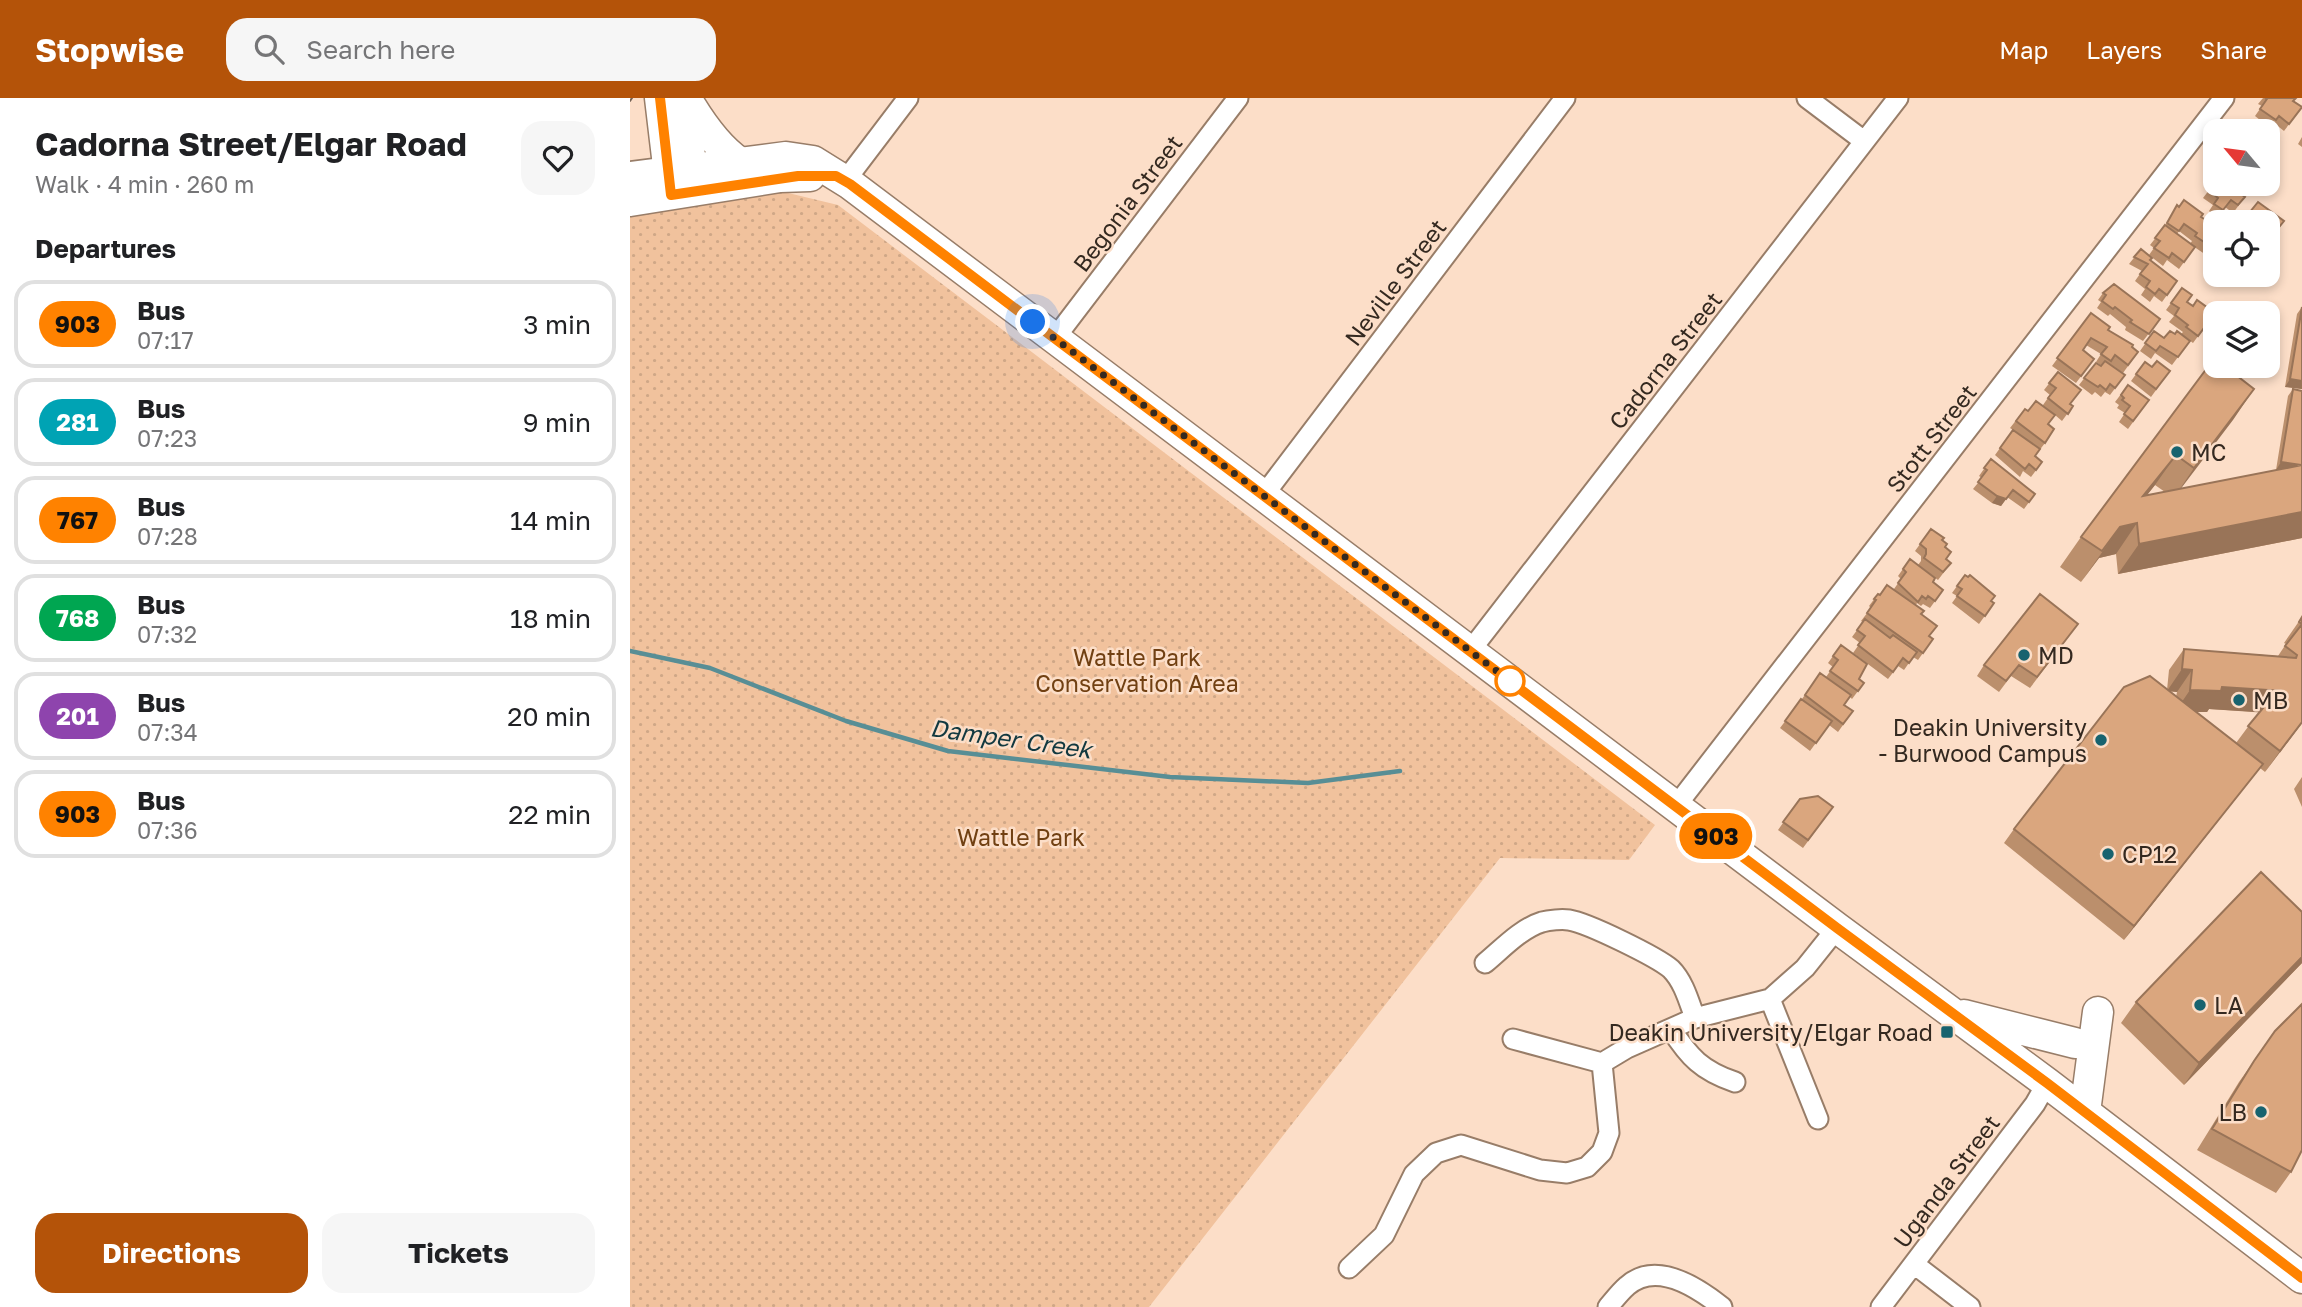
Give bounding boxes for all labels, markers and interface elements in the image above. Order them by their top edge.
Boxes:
search box [226,18,716,81]
text: Stopwise [35,30,184,69]
icon: search [250,30,288,68]
text: Search here [306,34,455,65]
text: Map [1999,35,2048,64]
text: Layers [2086,35,2162,64]
text: Share [2200,35,2267,64]
north arrow [2203,119,2280,196]
map controls [2203,119,2280,378]
button: heart [521,121,595,195]
text: Cadorna Street/Elgar Road [35,124,467,163]
street label: Begonia Street [1067,129,1187,277]
text: Walk · 4 min · 260 m [35,170,254,198]
button: locate [2203,210,2280,287]
street label: Neville Street [1338,213,1452,351]
text: Departures [35,233,176,264]
street label: Cadorna Street [1603,286,1727,434]
text: Bus [137,295,185,326]
button: layers [2203,301,2280,378]
your location [1015,304,1050,339]
text: 903 [55,309,100,338]
text: 3 min [523,309,591,340]
text: 07:17 [137,326,194,354]
street label: Stott Street [1880,378,1982,498]
text: Bus [137,393,185,424]
text: 281 [56,407,99,436]
text: 9 min [523,407,591,438]
text: 07:23 [137,424,197,452]
place label: MC [2191,438,2226,466]
marker: MC [2169,444,2185,460]
text: Bus [137,491,185,522]
text: 767 [57,505,98,534]
text: 14 min [510,505,591,536]
text: 07:28 [137,522,198,550]
text: Bus [137,589,185,620]
text: 768 [56,603,99,632]
text: 18 min [510,603,591,634]
text: 07:32 [137,620,197,648]
place label: MD [2038,641,2074,669]
park label: Wattle Park Conservation Area [1035,643,1239,697]
marker: MD [2016,647,2032,663]
unlabelled marker [1495,666,1525,696]
place label: MB [2253,686,2288,714]
text: Bus [137,687,185,718]
marker: MB [2231,692,2247,708]
text: 201 [56,701,99,730]
text: 20 min [507,701,591,732]
water label: Damper Creek [929,712,1096,764]
place label: Deakin University - Burwood Campus [1879,713,2087,767]
text: 07:34 [137,718,198,746]
marker: Deakin University - Burwood Campus [2093,732,2109,748]
text: Bus [137,785,185,816]
text: 903 [55,799,100,828]
text: 22 min [508,799,591,830]
line badge: 903 [1676,813,1756,859]
text: 07:36 [137,816,198,844]
text: 903 [1693,821,1739,850]
park label: Wattle Park [957,823,1085,851]
place label: CP12 [2122,840,2177,868]
marker: CP12 [2100,846,2116,862]
place label: LA [2214,991,2243,1019]
marker: LA [2192,997,2208,1013]
place label: Deakin University/Elgar Road [1608,1018,1933,1046]
marker: Deakin University/Elgar Road [1939,1024,1955,1040]
place label: LB [2218,1098,2247,1126]
marker: LB [2253,1104,2269,1120]
street label: Uganda Street [1887,1109,2005,1253]
button: Directions [35,1213,308,1293]
button: Tickets [322,1213,595,1293]

